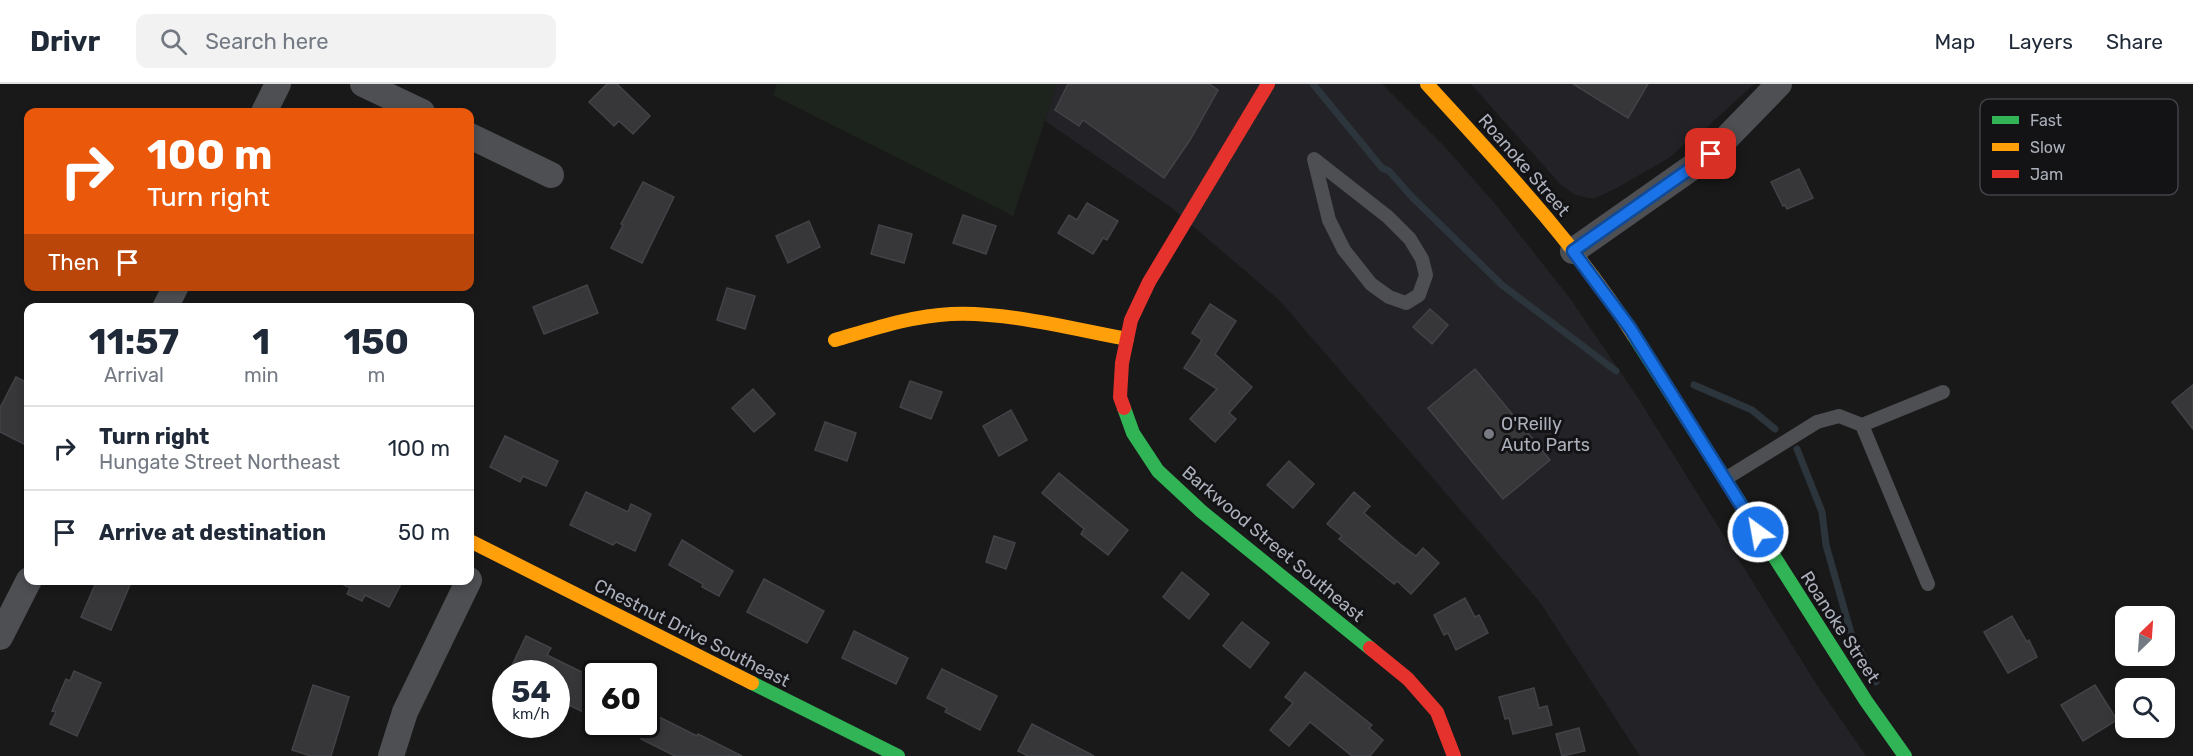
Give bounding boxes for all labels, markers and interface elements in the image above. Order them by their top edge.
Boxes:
search box [136,14,556,68]
text: Drivr [30,25,100,58]
icon: search [157,25,190,58]
text: Search here [205,28,329,55]
text: Map [1934,29,1975,54]
text: Layers [2008,29,2073,54]
text: Share [2106,29,2163,54]
legend [1980,99,2178,195]
street label: Roanoke Street [1474,109,1574,221]
text: Fast [2030,111,2062,130]
pin [1685,128,1736,179]
text: 100 m [147,130,272,180]
icon: right [48,132,126,210]
icon: arrive [1694,137,1727,170]
text: Slow [2030,138,2066,157]
text: Jam [2030,165,2063,184]
text: Turn right [147,181,270,213]
icon: arrive [111,246,144,279]
text: Then [48,249,99,276]
text: 11:57 [89,320,179,363]
text: 1 [252,320,270,363]
text: 150 [343,320,409,363]
text: Arrival [104,363,164,387]
text: min [244,363,279,387]
text: m [367,363,385,387]
place label: O'Reilly Auto Parts [1501,413,1590,456]
text: Turn right [99,423,209,450]
marker: O'Reilly Auto Parts [1482,427,1496,441]
icon: right [48,432,81,465]
text: 100 m [388,435,450,462]
text: Hungate Street Northeast [99,450,340,474]
street label: Barkwood Street Southeast [1177,461,1369,627]
position arrow [1726,500,1790,564]
icon: arrive [48,516,81,549]
text: Arrive at destination [99,519,326,546]
text: 50 m [398,519,450,546]
street label: Roanoke Street [1796,567,1884,687]
street label: Chestnut Drive Southeast [590,574,794,692]
north arrow [2115,606,2175,666]
map controls [2115,606,2175,738]
speed limit sign: 60 [582,660,660,738]
text: 54 [511,674,551,710]
button: search [2115,678,2175,738]
text: km/h [512,705,550,723]

